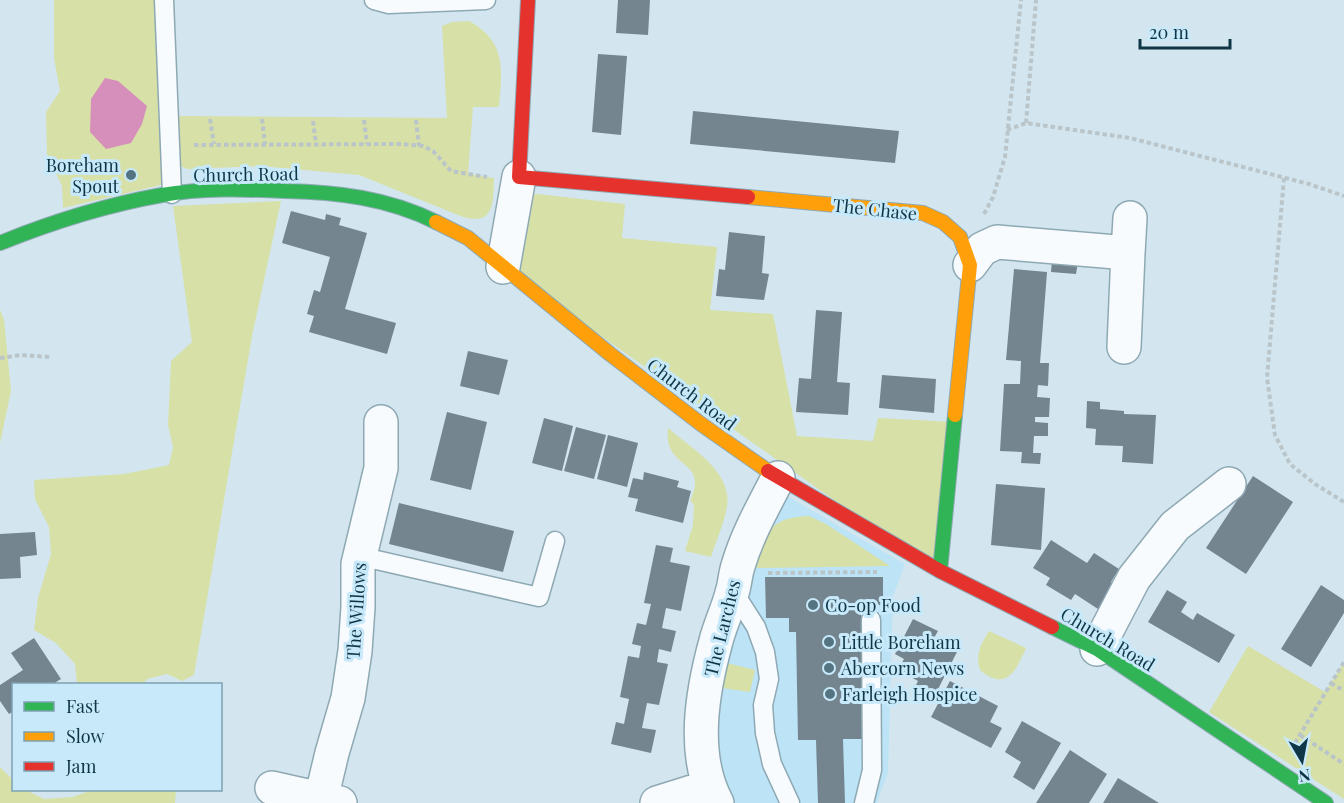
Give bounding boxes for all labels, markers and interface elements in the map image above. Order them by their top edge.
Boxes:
scale bar [1140,12,1230,50]
text: 20 m [1149,20,1189,44]
place label: Boreham Spout [46,153,120,198]
street label: Church Road [193,161,300,187]
marker: Boreham Spout [124,168,138,182]
street label: The Chase [832,193,918,225]
street label: Church Road [643,353,742,436]
street label: The Willows [341,562,371,660]
street label: The Larches [698,577,746,679]
place label: Co-op Food [825,593,922,617]
marker: Co-op Food [806,598,820,612]
street label: Church Road [1056,601,1160,677]
place label: Little Boreham [841,630,961,654]
marker: Little Boreham [822,635,836,649]
place label: Abercorn News [840,656,964,680]
marker: Abercorn News [822,661,836,675]
place label: Farleigh Hospice [842,682,977,706]
legend [12,683,222,791]
marker: Farleigh Hospice [823,687,837,701]
text: Fast [66,694,100,718]
text: Slow [66,724,104,748]
north arrow [1272,731,1332,791]
text: Jam [65,754,96,778]
text: N [1297,765,1312,788]

